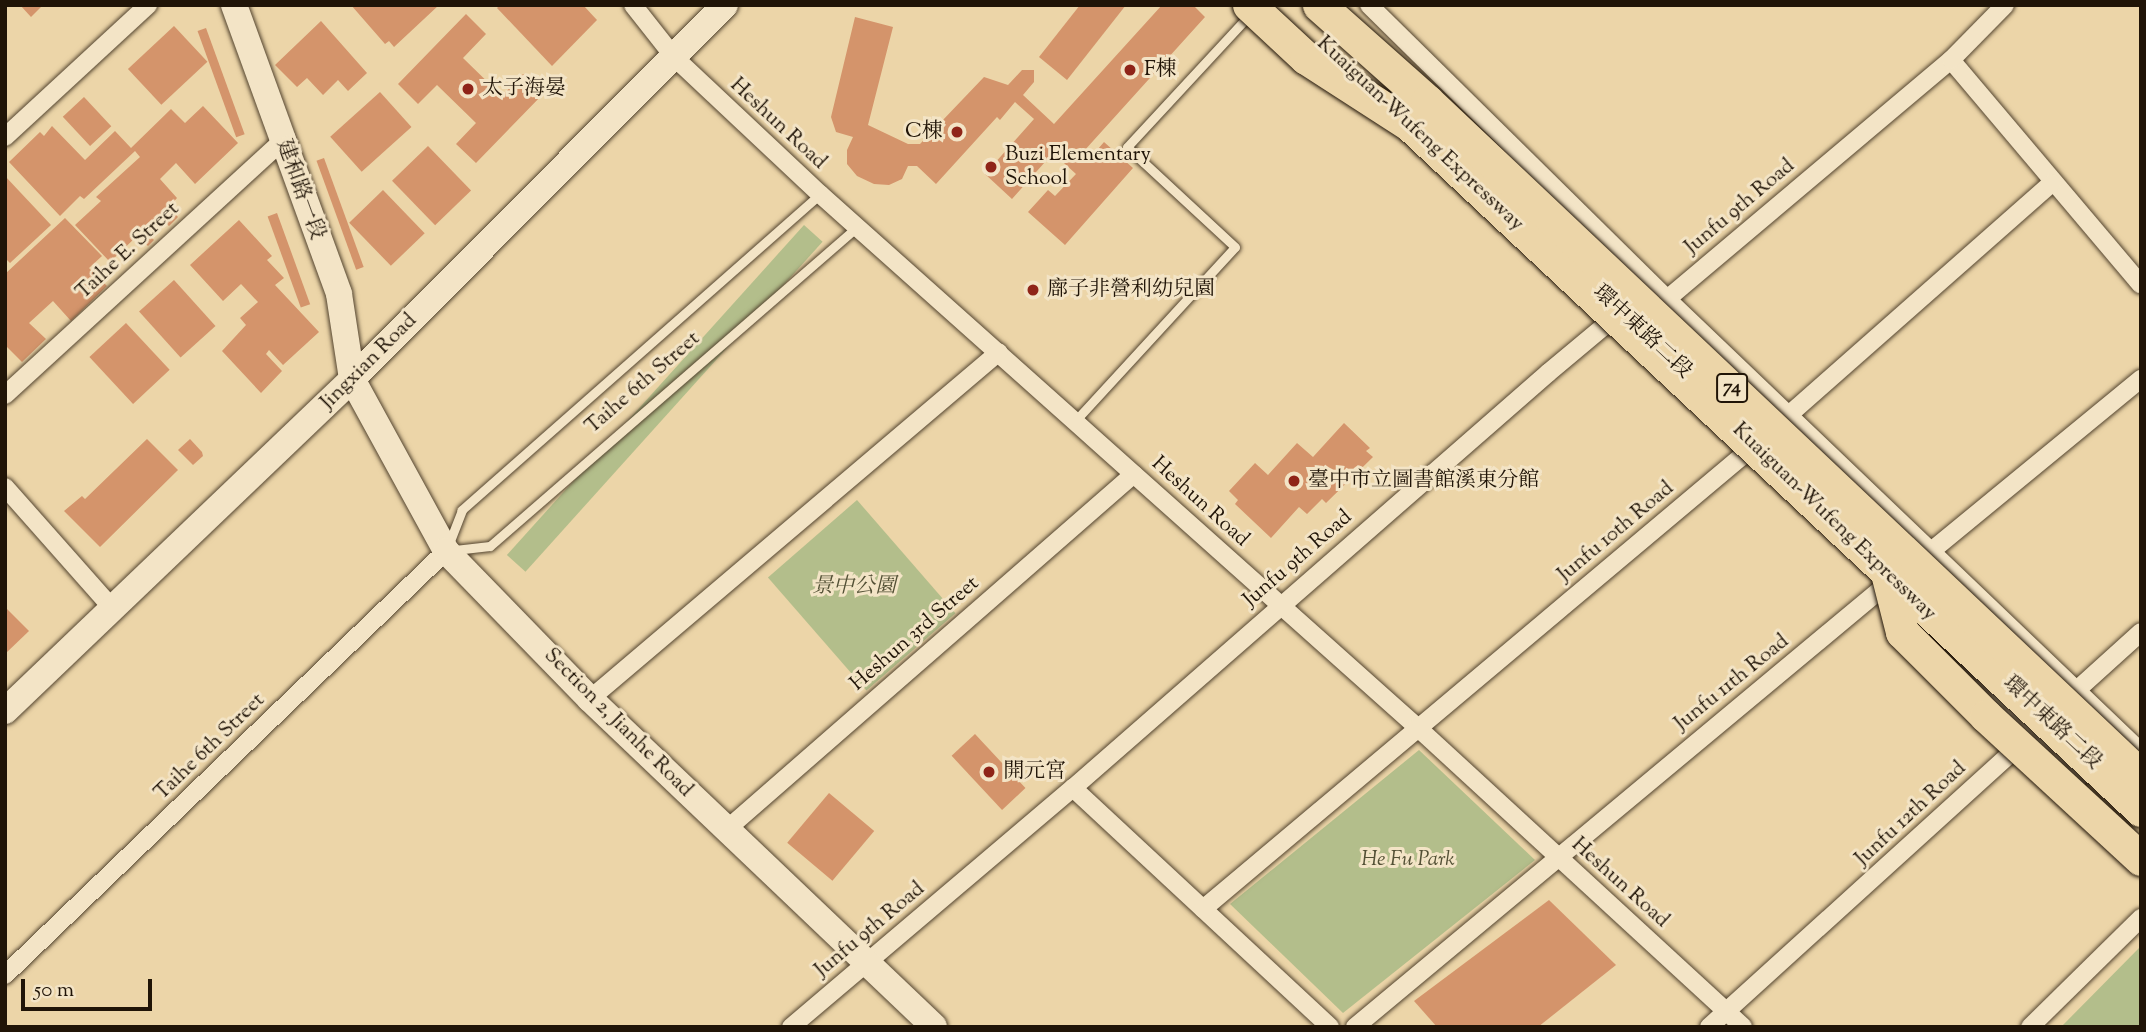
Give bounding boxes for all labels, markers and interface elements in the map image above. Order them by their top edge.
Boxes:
street label: Kuaiguan-Wufeng Expressway [1311,31,1529,237]
place label: F棟 [1144,57,1177,83]
marker: F棟 [1122,62,1138,78]
street label: Heshun Road [724,73,832,175]
place label: 太子海晏 [482,76,566,102]
marker: 太子海晏 [460,81,476,97]
place label: C棟 [905,119,943,145]
marker: C棟 [949,124,965,140]
street label: 建和路一段 [270,136,330,244]
place label: Buzi Elementary School [1005,142,1151,192]
street label: Junfu 9th Road [1680,154,1800,260]
marker: Buzi Elementary School [983,159,999,175]
street label: Taihe E. Street [71,197,185,305]
place label: 廍子非營利幼兒園 [1047,277,1215,303]
street label: 環中東路二段 [1587,280,1697,384]
marker: 廍子非營利幼兒園 [1025,282,1041,298]
street label: Jingxian Road [316,309,422,415]
street label: Taihe 6th Street [581,326,705,440]
road number: 74 [1714,372,1750,404]
street label: Kuaiguan-Wufeng Expressway [1727,418,1941,626]
street label: Heshun Road [1146,451,1254,553]
place label: 臺中市立圖書館溪東分館 [1308,468,1539,494]
marker: 臺中市立圖書館溪東分館 [1286,473,1302,489]
street label: Junfu 10th Road [1553,476,1679,588]
street label: Junfu 9th Road [1239,505,1357,613]
street label: Heshun 3rd Street [845,571,985,697]
park label: 景中公園 [812,574,896,600]
street label: Junfu 11th Road [1670,629,1794,737]
street label: Section 2, Jianhe Road [538,643,698,803]
street label: 環中東路二段 [1997,671,2107,775]
street label: Taihe 6th Street [150,688,270,806]
street label: Junfu 12th Road [1850,756,1972,872]
place label: 開元宮 [1003,759,1066,785]
marker: 開元宮 [981,764,997,780]
street label: Heshun Road [1566,832,1674,934]
park label: He Fu Park [1361,847,1455,873]
street label: Junfu 9th Road [810,877,930,983]
scale bar [24,965,156,1009]
text: 50 m [34,976,74,1006]

